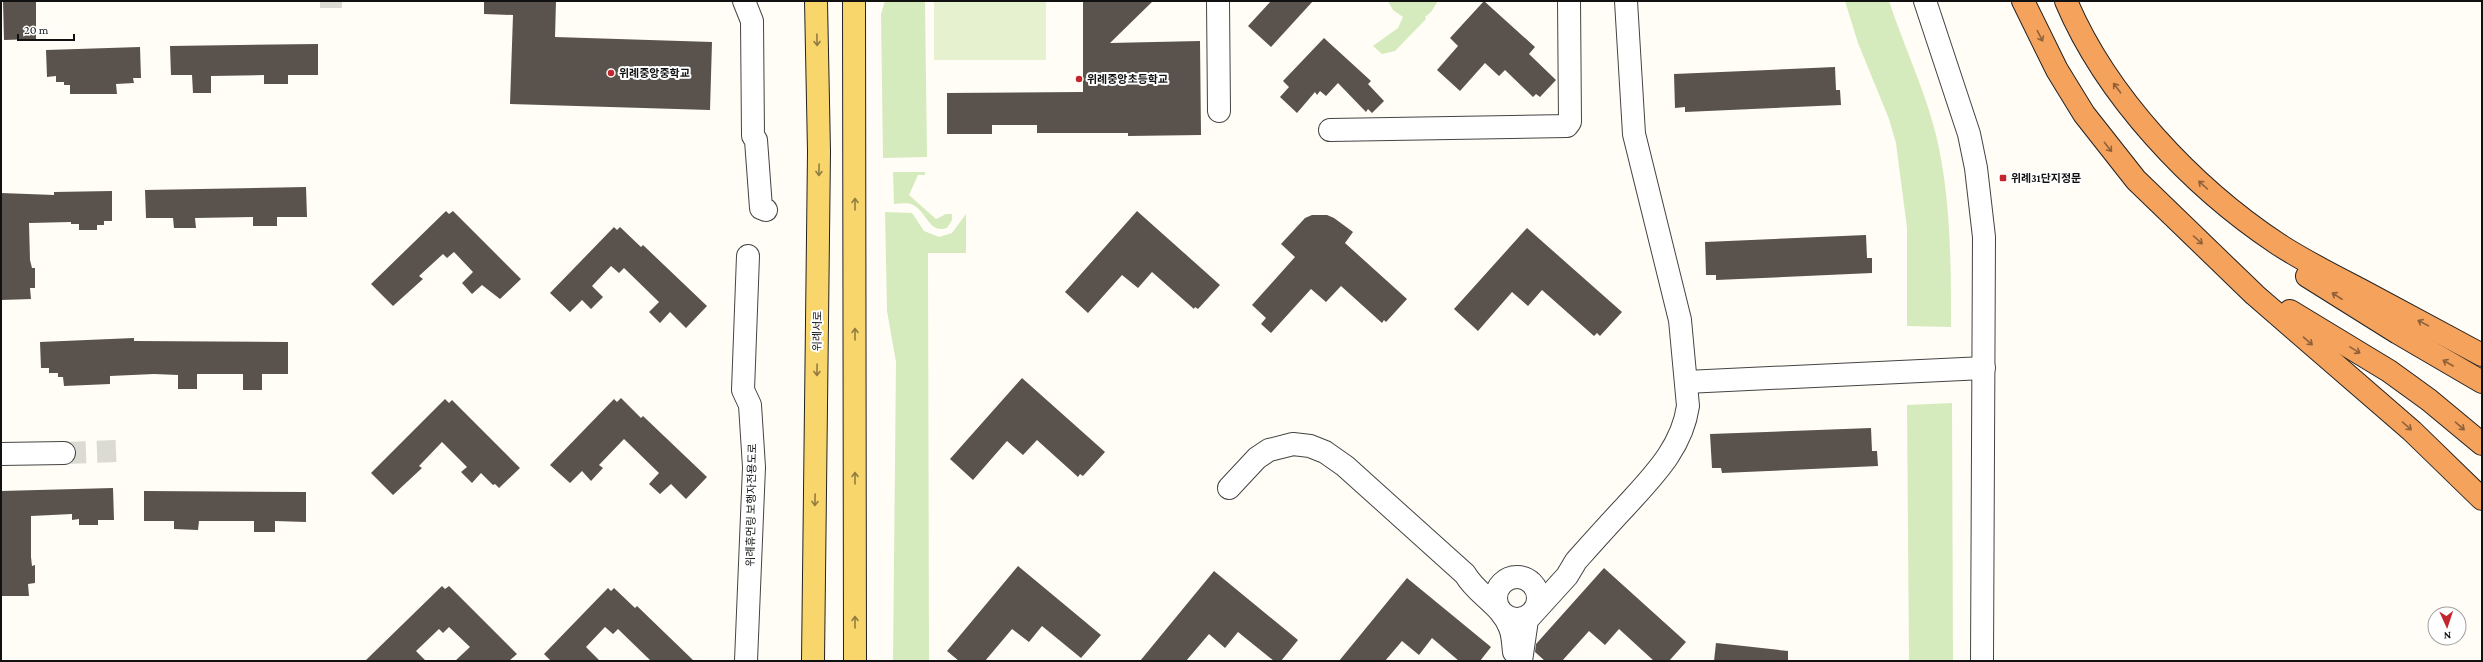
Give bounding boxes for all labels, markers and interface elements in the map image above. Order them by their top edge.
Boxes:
scale bar [18,16,74,42]
text: 20 m [24,23,49,37]
one-way arrow [2037,30,2044,42]
one-way arrow [813,33,821,46]
place label: 위례중앙중학교 [619,67,690,79]
marker: 위례중앙중학교 [606,68,616,78]
place label: 위례중앙초등학교 [1087,73,1168,85]
marker: 위례중앙초등학교 [1074,74,1084,84]
one-way arrow [2113,82,2121,93]
one-way arrow [2104,141,2112,152]
one-way arrow [815,163,823,176]
place label: 위례31단지정문 [2011,172,2081,184]
marker: 위례31단지정문 [1998,173,2008,183]
one-way arrow [2198,181,2208,190]
one-way arrow [851,198,859,211]
one-way arrow [2193,235,2203,244]
one-way arrow [2331,291,2343,299]
street label: 위례서로 [811,311,823,351]
one-way arrow [2417,319,2429,327]
one-way arrow [851,328,859,341]
one-way arrow [2303,337,2314,346]
one-way arrow [2349,346,2360,354]
one-way arrow [2442,358,2454,366]
one-way arrow [813,363,821,376]
one-way arrow [2455,421,2466,430]
one-way arrow [2402,422,2412,431]
street label: 위례휴먼링 보행자전용도로 [744,443,758,567]
one-way arrow [851,472,859,485]
one-way arrow [811,493,819,506]
north arrow [2427,606,2467,646]
one-way arrow [851,616,859,629]
text: N [2443,630,2452,642]

